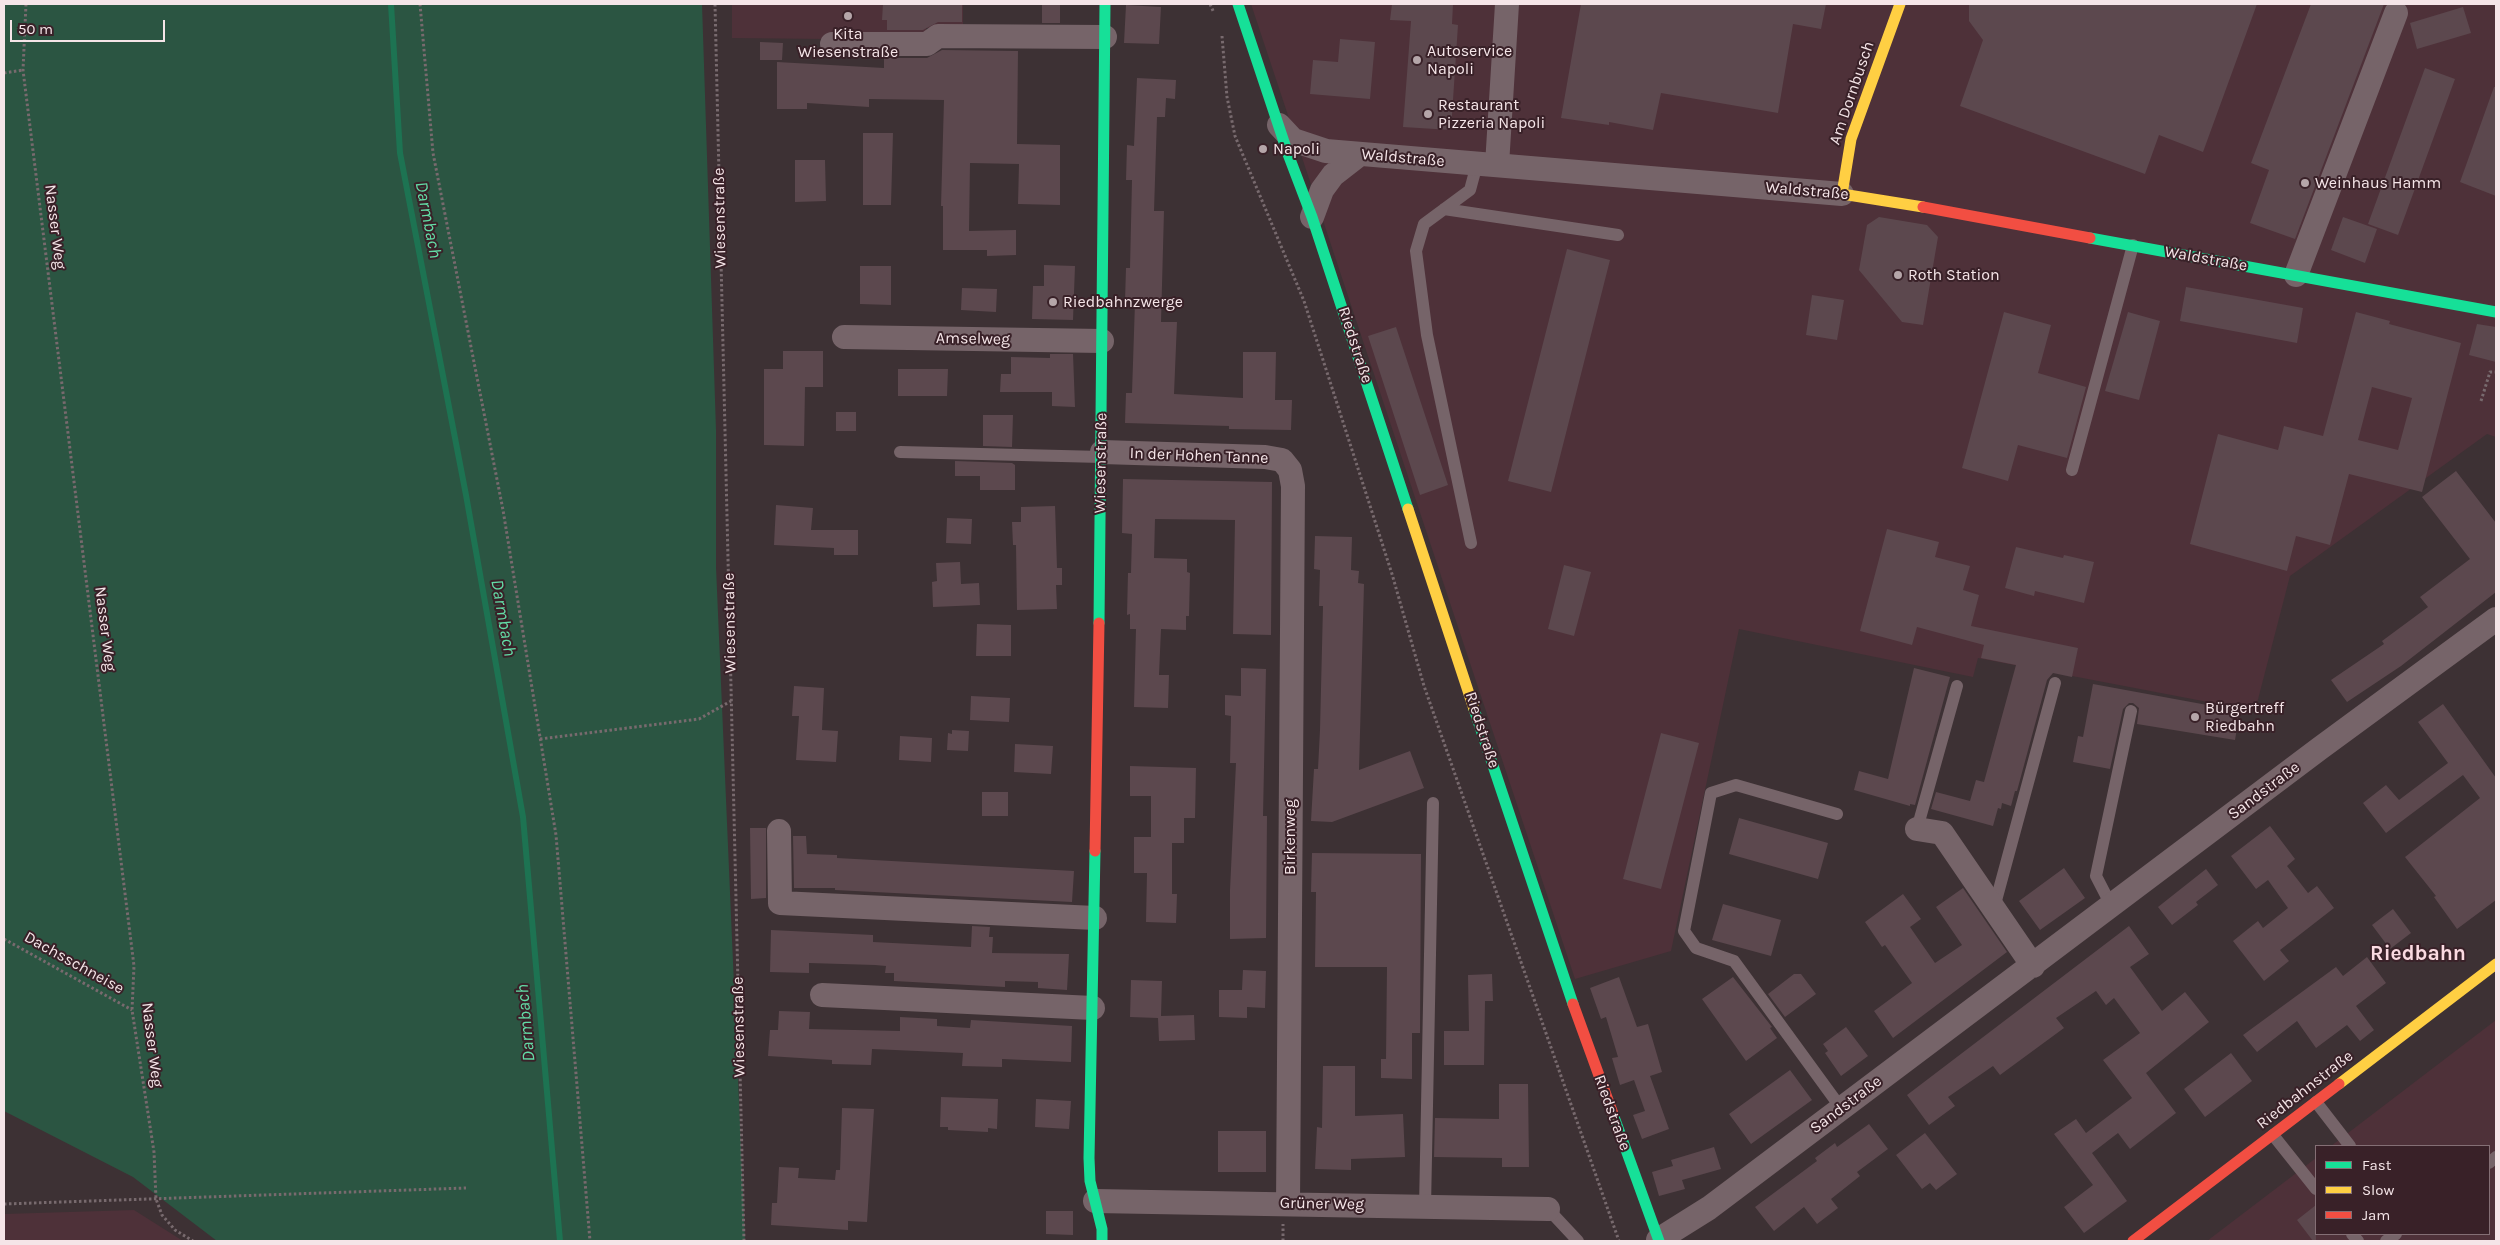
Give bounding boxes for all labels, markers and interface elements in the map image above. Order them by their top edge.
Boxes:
scale bar [12,10,168,42]
marker: Kita Wiesenstraße [842,10,854,22]
text: 50 m [18,20,53,38]
place label: Kita Wiesenstraße [798,24,898,62]
street label: Am Dornbusch [1825,39,1879,147]
place label: Autoservice Napoli [1427,41,1512,79]
marker: Autoservice Napoli [1411,54,1423,66]
place label: Restaurant Pizzeria Napoli [1438,95,1545,133]
marker: Restaurant Pizzeria Napoli [1422,108,1434,120]
place label: Napoli [1273,139,1320,159]
marker: Napoli [1257,143,1269,155]
street label: Waldstraße [1361,145,1445,171]
street label: Wiesenstraße [710,168,730,268]
place label: Weinhaus Hamm [2315,173,2441,193]
marker: Weinhaus Hamm [2299,177,2311,189]
street label: Waldstraße [1765,178,1849,204]
water label: Darmbach [410,180,446,260]
street label: Nasser Weg [40,183,70,271]
street label: Waldstraße [2163,242,2249,276]
place label: Roth Station [1908,265,2000,285]
marker: Roth Station [1892,269,1904,281]
place label: Riedbahnzwerge [1063,292,1183,312]
marker: Riedbahnzwerge [1047,296,1059,308]
street label: Riedstraße [1334,304,1376,386]
street label: Amselweg [936,329,1010,349]
street label: Wiesenstraße [1091,413,1111,513]
street label: In der Hohen Tanne [1129,444,1269,468]
street label: Wiesenstraße [720,573,740,673]
water label: Darmbach [486,578,520,658]
street label: Nasser Weg [90,585,120,673]
street label: Riedstraße [1461,689,1503,771]
place label: Bürgertreff Riedbahn [2205,698,2284,736]
marker: Bürgertreff Riedbahn [2189,711,2201,723]
street label: Sandstraße [2224,758,2304,824]
street label: Birkenweg [1280,799,1300,875]
street label: Dachsschneise [21,928,127,998]
district label: Riedbahn [2370,941,2466,967]
street label: Wiesenstraße [729,977,749,1077]
water label: Darmbach [512,983,540,1063]
street label: Nasser Weg [137,1001,167,1089]
street label: Riedbahnstraße [2253,1046,2357,1134]
street label: Riedstraße [1589,1072,1635,1154]
street label: Sandstraße [1806,1072,1886,1138]
legend [2315,1145,2490,1235]
text: Fast [2362,1156,2391,1174]
text: Slow [2362,1181,2394,1199]
street label: Grüner Weg [1280,1194,1364,1214]
text: Jam [2362,1206,2390,1224]

